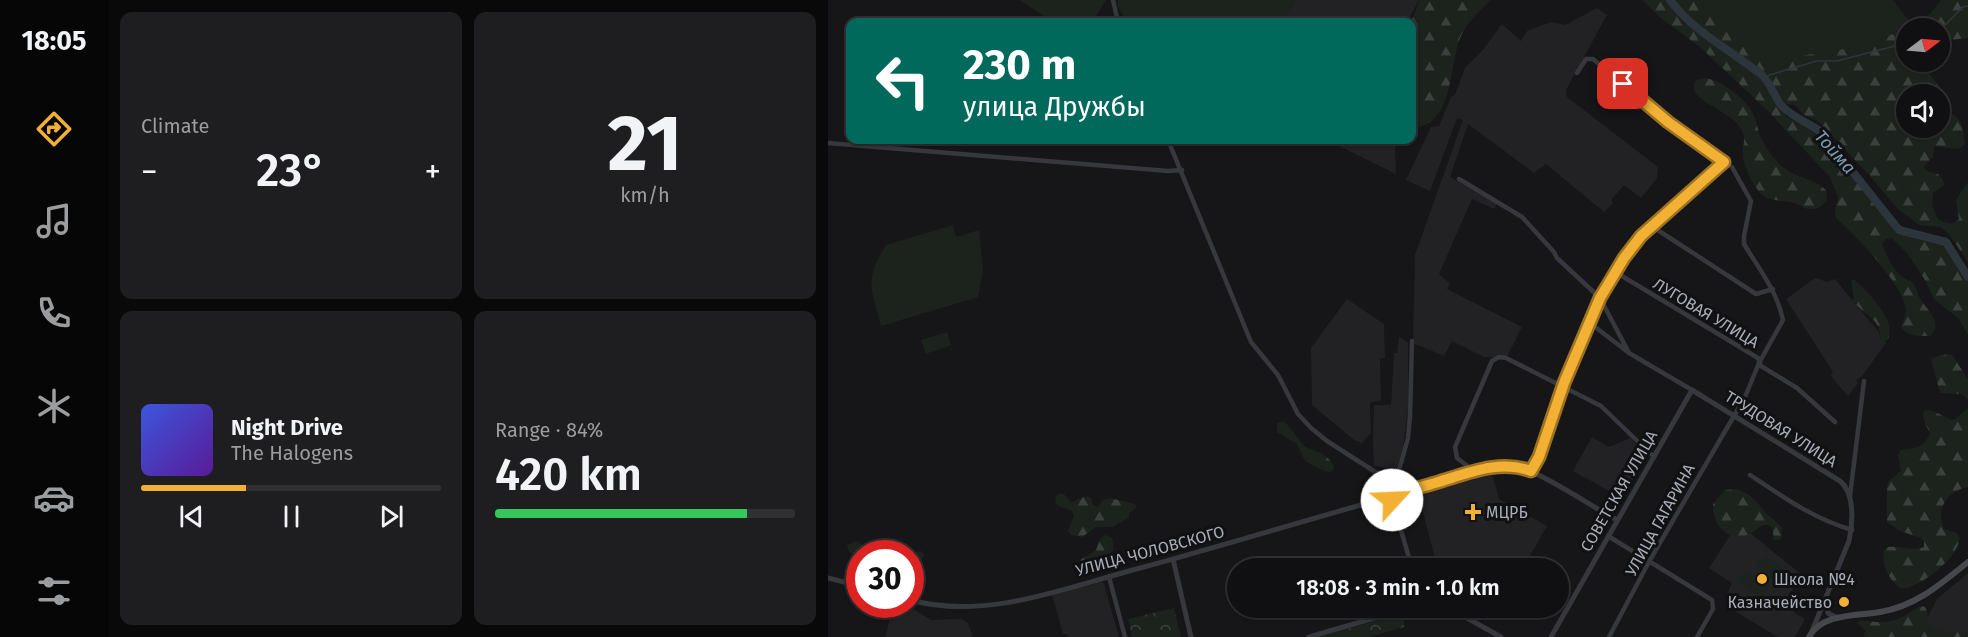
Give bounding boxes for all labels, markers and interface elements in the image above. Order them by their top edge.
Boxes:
north arrow [1896,18,1950,72]
map controls [1896,18,1950,138]
text: 18:05 [22,25,86,57]
text: 230 m [963,40,1076,90]
icon: left [864,42,942,120]
pin [1597,58,1648,109]
icon: arrive [1606,67,1639,100]
button: sound [1896,84,1950,138]
text: улица Дружбы [963,91,1146,123]
text: 21 [608,97,682,191]
icon: directions [33,108,75,150]
text: Climate [141,114,209,138]
water label: Тойма [1810,126,1860,178]
text: 23° [256,144,326,198]
text: − [141,152,158,192]
text: + [425,152,441,192]
text: km/h [620,183,670,207]
icon: music [33,200,75,242]
street label: ЛУГОВАЯ УЛИЦА [1650,274,1763,352]
icon: phone [33,292,75,334]
icon: climate [33,385,75,427]
street label: ТРУДОВАЯ УЛИЦА [1721,387,1841,472]
text: Night Drive [231,414,343,441]
text: Range · 84% [495,418,603,442]
street label: СОВЕТСКАЯ УЛИЦА [1577,426,1662,555]
text: The Halogens [231,441,353,465]
text: 420 km [495,448,642,502]
street label: УЛИЦА ГАГАРИНА [1621,460,1699,579]
position arrow [1360,468,1424,532]
icon: car [33,477,75,519]
icon: previous [175,500,208,533]
icon: pause [275,500,308,533]
icon: next [375,500,408,533]
marker: МЦРБ [1464,503,1482,521]
place label: МЦРБ [1486,503,1528,522]
street label: УЛИЦА ЧОЛОВСКОГО [1074,522,1226,580]
speed limit sign: 30 [846,540,924,618]
icon: filters [33,570,75,612]
place label: Школа №4 [1774,570,1855,589]
marker: Школа №4 [1755,572,1769,586]
text: 18:08 · 3 min · 1.0 km [1296,574,1500,601]
place label: Казначейство [1727,593,1832,612]
marker: Казначейство [1837,595,1851,609]

